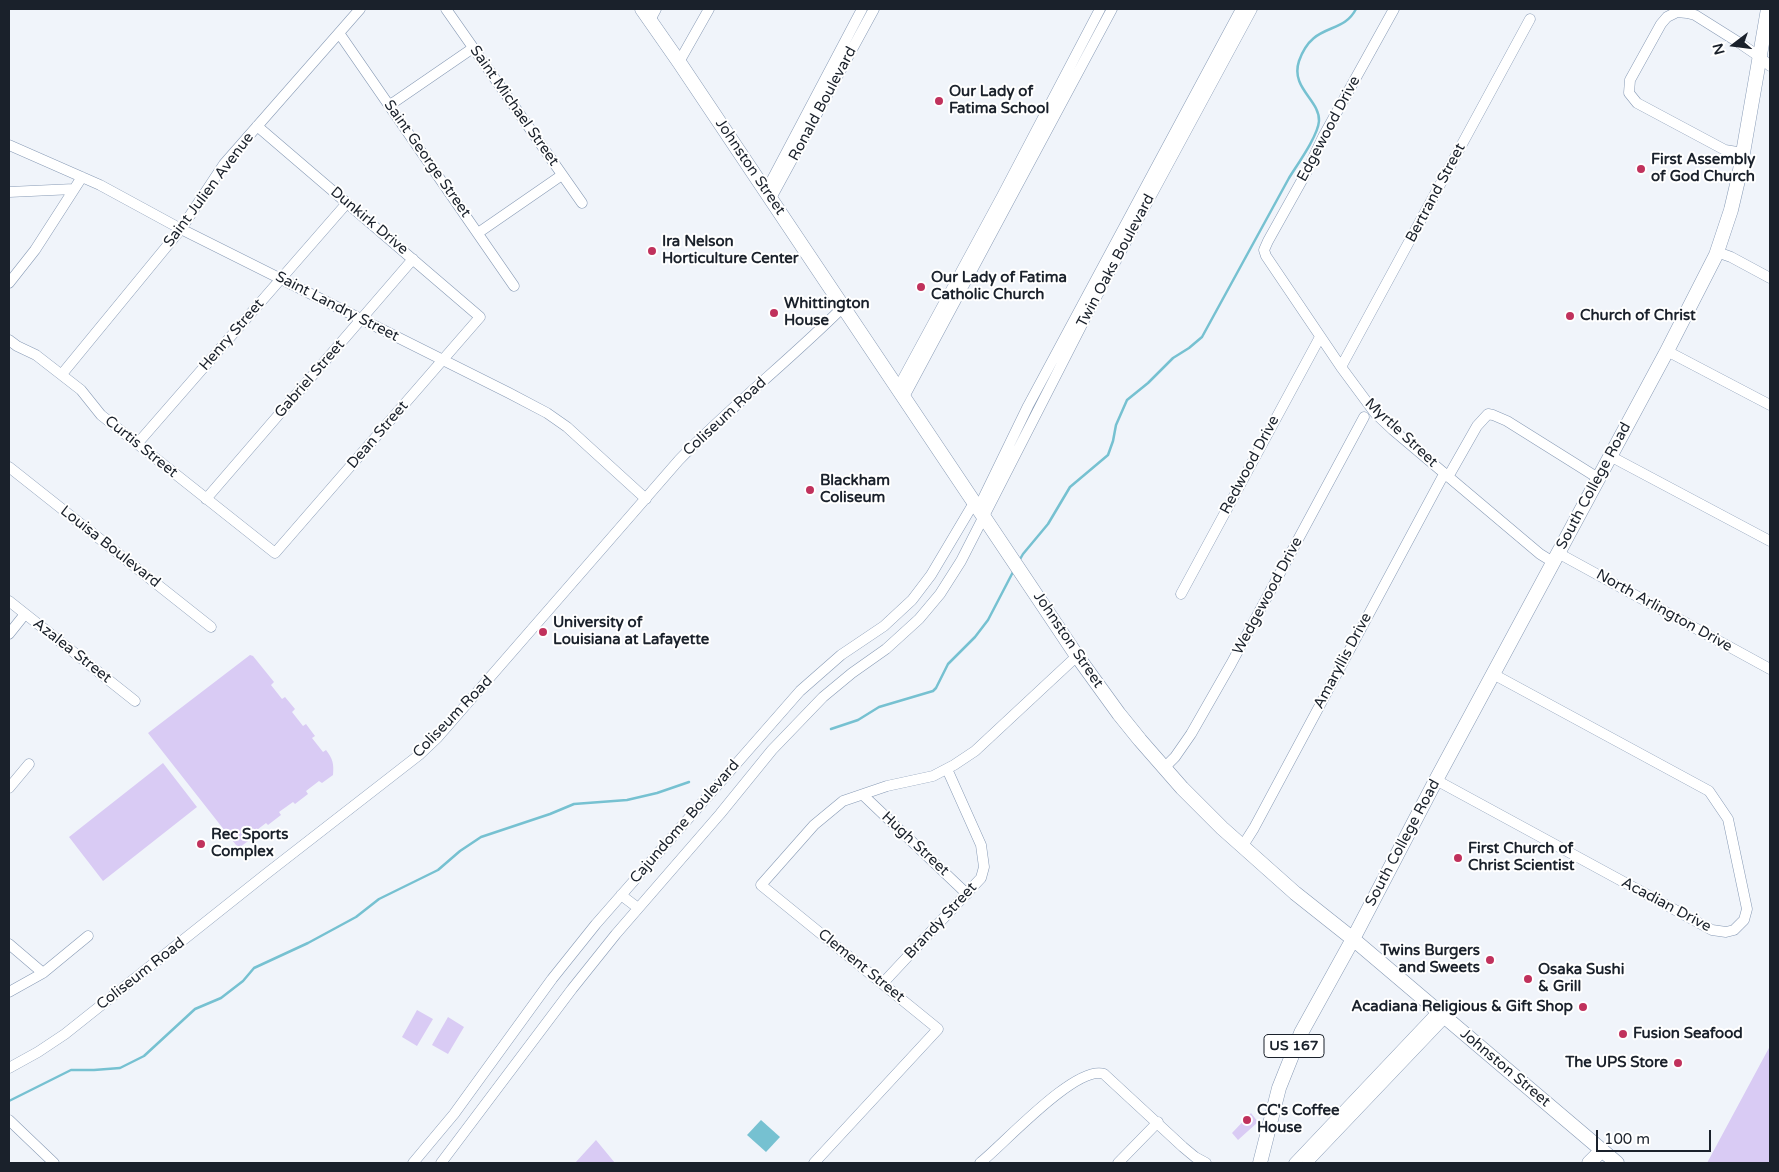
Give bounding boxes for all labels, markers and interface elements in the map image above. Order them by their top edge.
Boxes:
north arrow [1709,20,1759,70]
text: N [1709,41,1729,57]
street label: Saint Michael Street [466,42,562,170]
street label: Ronald Boulevard [785,44,861,164]
street label: Edgewood Drive [1294,73,1364,185]
place label: Our Lady of Fatima School [949,83,1049,118]
marker: Our Lady of Fatima School [933,95,945,107]
street label: Saint George Street [380,97,474,221]
street label: Johnston Street [711,115,789,219]
street label: Saint Julien Avenue [160,129,258,251]
street label: Bertrand Street [1402,140,1470,246]
place label: First Assembly of God Church [1651,151,1755,186]
marker: First Assembly of God Church [1635,163,1647,175]
street label: Dunkirk Drive [326,183,412,259]
street label: Twin Oaks Boulevard [1073,191,1159,331]
place label: Ira Nelson Horticulture Center [662,233,799,268]
marker: Ira Nelson Horticulture Center [646,245,658,257]
street label: Saint Landry Street [272,268,402,346]
place label: Our Lady of Fatima Catholic Church [931,269,1067,304]
marker: Our Lady of Fatima Catholic Church [915,281,927,293]
street label: Henry Street [196,295,268,375]
place label: Whittington House [784,295,870,330]
marker: Whittington House [768,307,780,319]
place label: Church of Christ [1580,307,1696,325]
marker: Church of Christ [1564,310,1576,322]
street label: Gabriel Street [271,336,349,422]
street label: Coliseum Road [680,374,770,460]
street label: Myrtle Street [1361,395,1441,471]
street label: Dean Street [344,397,412,473]
street label: Curtis Street [101,412,181,482]
street label: Redwood Drive [1216,413,1284,517]
street label: South College Road [1553,419,1635,553]
place label: Blackham Coliseum [820,472,890,507]
marker: Blackham Coliseum [804,484,816,496]
street label: Louisa Boulevard [56,502,164,592]
street label: Wedgewood Drive [1229,534,1307,658]
street label: North Arlington Drive [1593,566,1735,656]
street label: Johnston Street [1029,588,1107,692]
street label: Amaryllis Drive [1310,610,1376,712]
place label: University of Louisiana at Lafayette [553,614,709,649]
street label: Azalea Street [29,615,115,687]
marker: University of Louisiana at Lafayette [537,626,549,638]
street label: Coliseum Road [409,672,497,762]
street label: Cajundome Boulevard [626,757,744,887]
street label: South College Road [1362,776,1444,910]
street label: Hugh Street [878,808,952,880]
place label: Rec Sports Complex [211,826,288,861]
marker: Rec Sports Complex [195,838,207,850]
place label: First Church of Christ Scientist [1468,840,1575,875]
marker: First Church of Christ Scientist [1452,852,1464,864]
street label: Acadian Drive [1618,874,1714,936]
street label: Brandy Street [901,879,981,963]
street label: Clement Street [814,926,908,1006]
street label: Coliseum Road [93,934,189,1014]
place label: Twins Burgers and Sweets [1380,942,1480,977]
marker: Twins Burgers and Sweets [1484,954,1496,966]
place label: Osaka Sushi & Grill [1538,961,1624,996]
marker: Osaka Sushi & Grill [1522,973,1534,985]
place label: Acadiana Religious & Gift Shop [1351,998,1573,1016]
marker: Acadiana Religious & Gift Shop [1577,1001,1589,1013]
street label: Johnston Street [1456,1025,1554,1111]
place label: Fusion Seafood [1633,1025,1743,1043]
marker: Fusion Seafood [1617,1028,1629,1040]
road number: US 167 [1264,1034,1324,1058]
place label: The UPS Store [1565,1054,1668,1072]
marker: The UPS Store [1672,1057,1684,1069]
place label: CC's Coffee House [1257,1102,1339,1137]
marker: CC's Coffee House [1241,1114,1253,1126]
scale bar [1599,1120,1714,1152]
text: 100 m [1604,1130,1650,1148]

